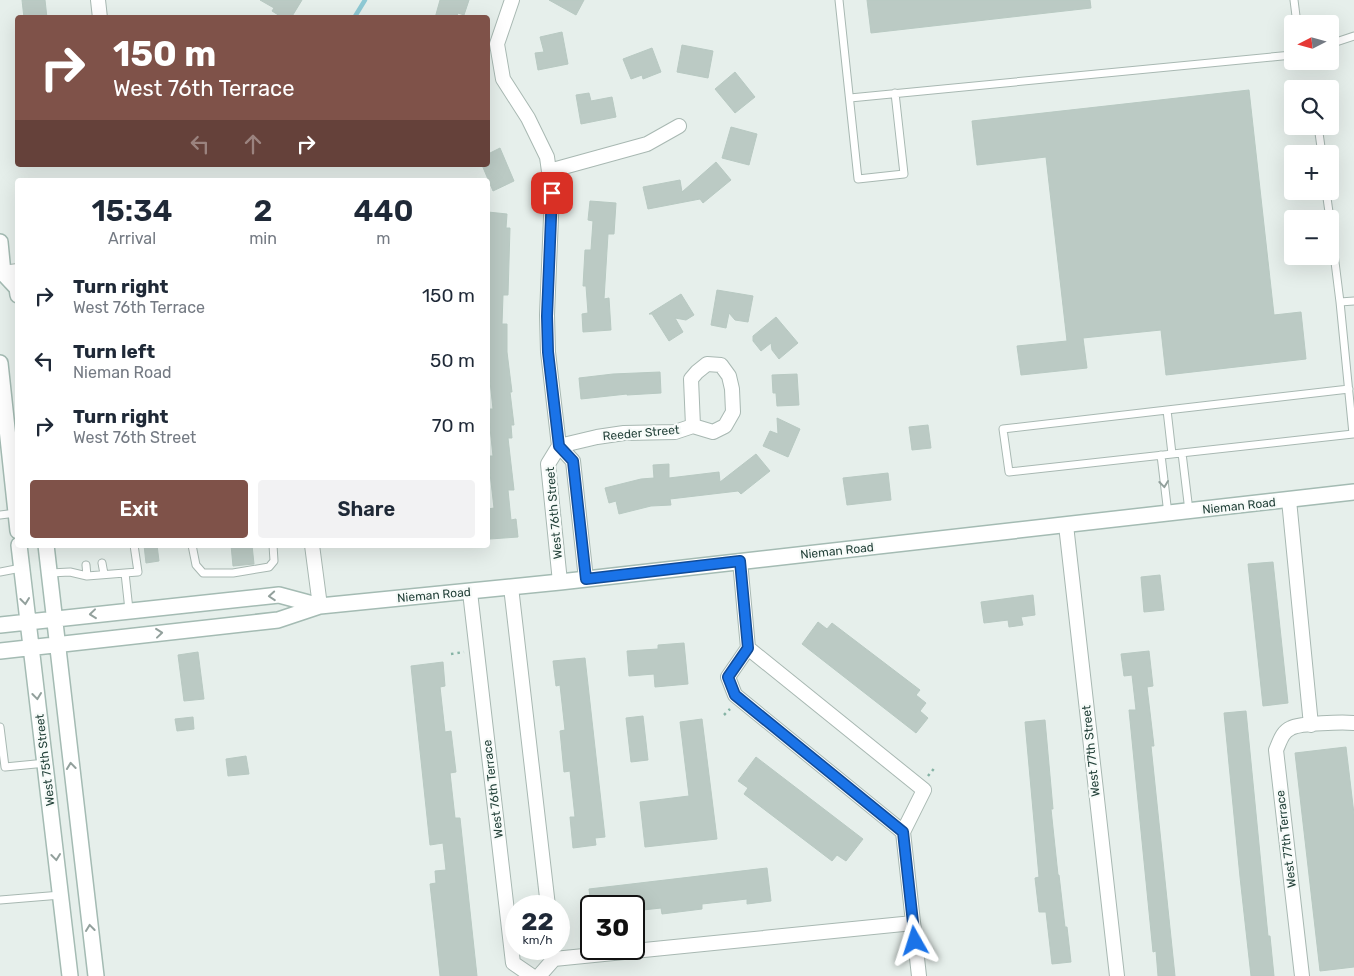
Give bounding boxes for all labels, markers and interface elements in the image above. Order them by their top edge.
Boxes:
north arrow [1284,15,1339,70]
map controls [1284,15,1339,265]
text: 150 m [113,33,216,75]
icon: right [30,35,95,100]
text: West 76th Terrace [113,75,295,102]
button: search [1284,80,1339,135]
icon: left [186,130,214,158]
icon: ahead [239,130,267,158]
icon: right [292,130,320,158]
button: + [1284,145,1339,200]
pin [531,172,573,214]
icon: arrive [538,179,566,207]
text: 15:34 [91,193,173,229]
text: 2 [254,193,273,229]
text: 440 [353,193,413,229]
button: − [1284,210,1339,265]
text: Arrival [108,229,156,248]
text: min [249,229,277,248]
text: m [376,229,391,248]
text: Turn right [73,275,168,298]
icon: right [30,282,58,310]
text: 150 m [422,284,475,307]
text: West 76th Terrace [73,298,205,317]
text: Turn left [73,340,155,363]
icon: left [30,347,58,375]
text: 50 m [430,349,475,372]
text: Nieman Road [73,363,172,382]
text: Turn right [73,405,168,428]
icon: right [30,412,58,440]
text: 70 m [432,414,475,437]
street label: Reeder Street [602,423,680,443]
text: West 76th Street [73,428,196,447]
street label: West 76th Street [543,466,565,560]
button: Exit [30,480,248,538]
button: Share [258,480,475,538]
one-way arrow [1158,481,1169,489]
street label: Nieman Road [1202,495,1276,517]
street label: Nieman Road [800,540,874,562]
street label: Nieman Road [397,585,471,605]
one-way arrow [268,590,276,601]
one-way arrow [19,597,30,605]
one-way arrow [89,608,97,619]
one-way arrow [155,628,163,639]
one-way arrow [31,692,42,700]
street label: West 77th Street [1079,704,1103,797]
street label: West 75th Street [32,713,58,807]
street label: West 76th Terrace [480,739,506,839]
one-way arrow [66,762,77,770]
street label: West 77th Terrace [1273,789,1299,889]
one-way arrow [50,854,61,862]
speed limit sign: 30 [580,895,645,960]
text: 22 [521,907,554,936]
position arrow [888,914,940,966]
one-way arrow [85,923,96,931]
text: km/h [523,933,552,947]

